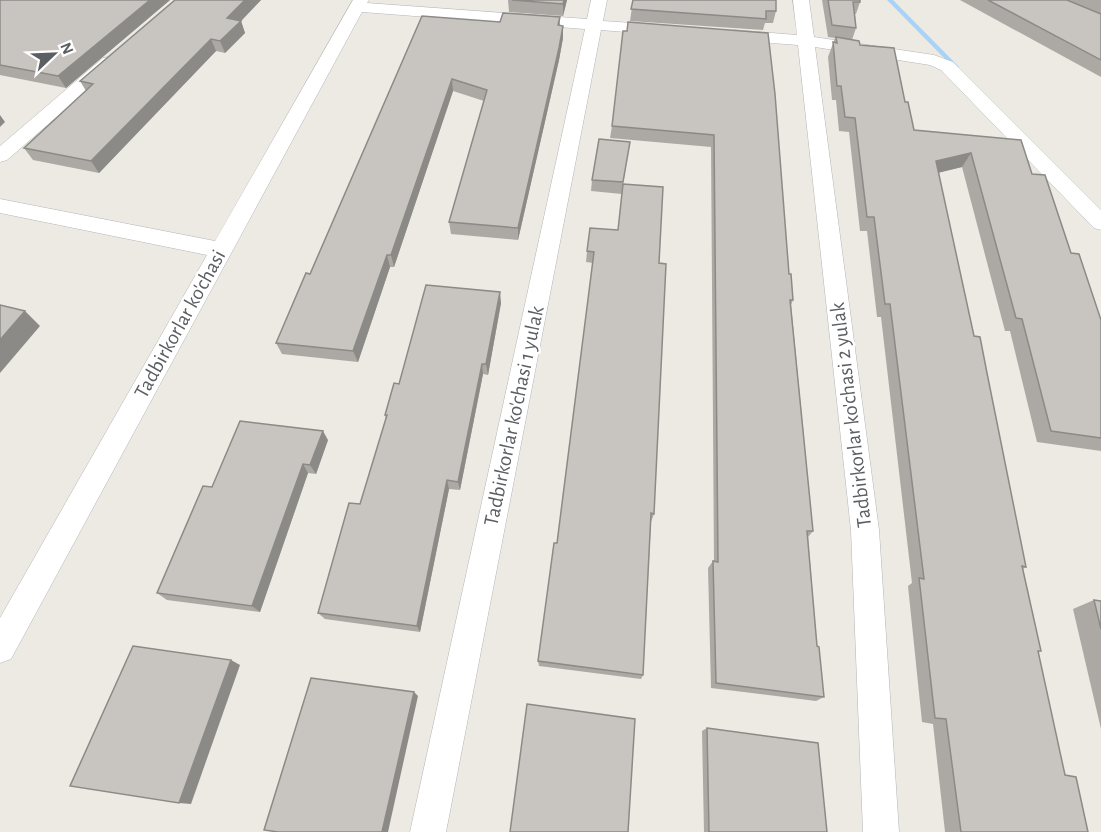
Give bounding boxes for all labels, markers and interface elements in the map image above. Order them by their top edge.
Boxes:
north arrow [24,24,84,84]
text: N [57,40,76,57]
street label: Tadbirkorlar ko'chasi [131,246,229,402]
street label: Tadbirkorlar ko'chasi 2 yulak [827,301,875,529]
street label: Tadbirkorlar ko'chasi 1 yulak [480,304,548,528]

